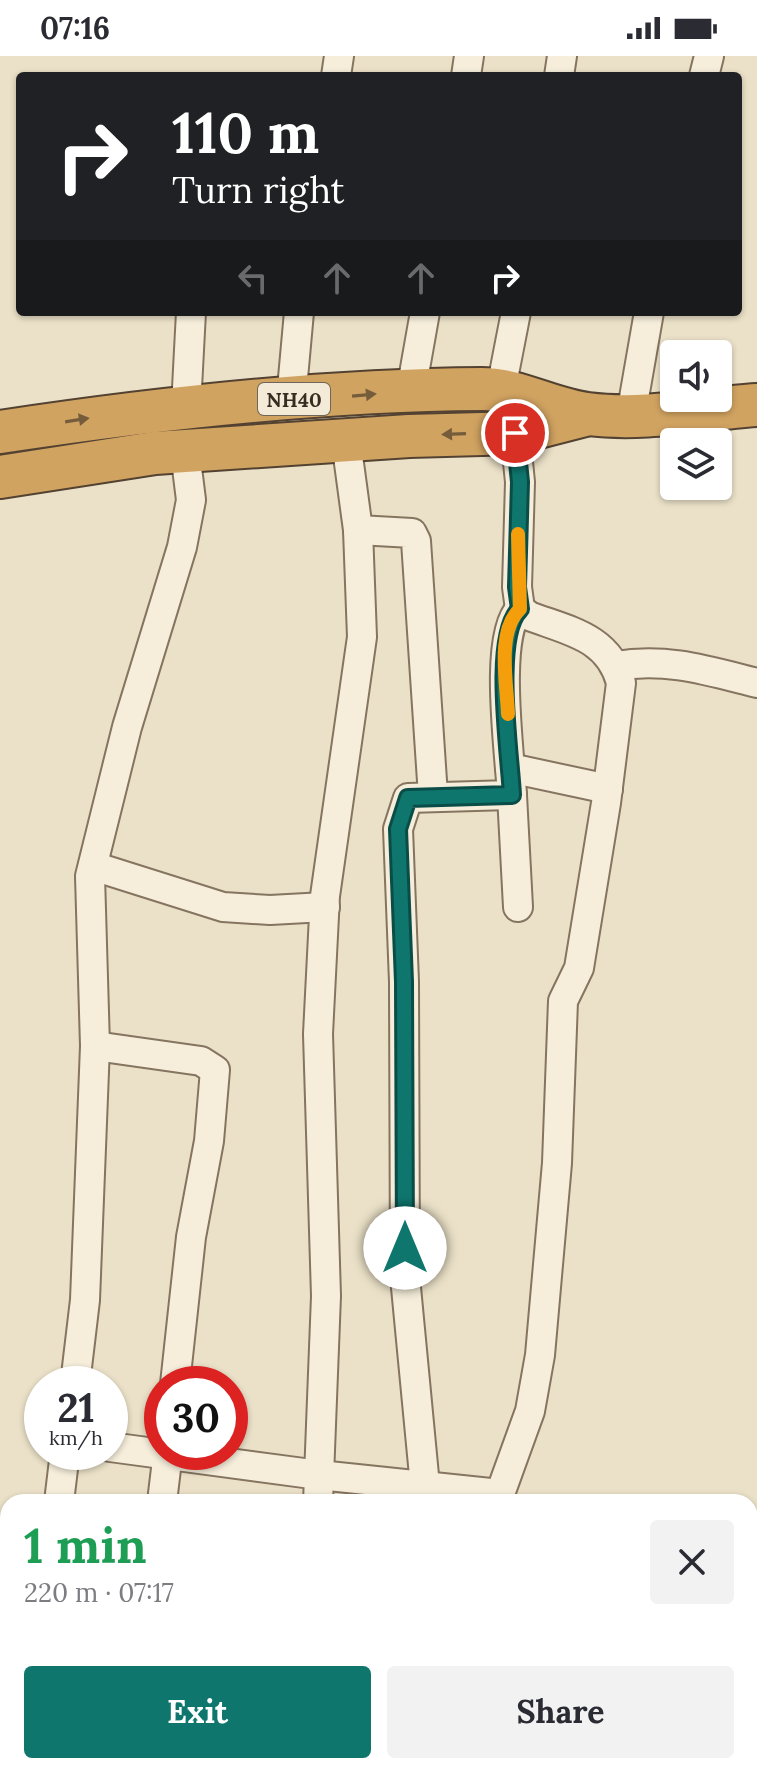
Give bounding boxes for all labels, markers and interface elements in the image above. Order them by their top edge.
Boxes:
text: 07:16 [40,9,110,47]
text: 110 m [172,97,319,168]
icon: right [40,104,144,208]
text: Turn right [172,167,345,213]
icon: left [231,256,275,300]
icon: ahead [315,256,359,300]
icon: ahead [399,256,443,300]
icon: right [483,256,527,300]
map controls [660,340,732,500]
button: sound [660,340,732,412]
road number: NH40 [258,383,330,415]
one-way arrow [352,388,377,401]
pin [481,399,549,467]
icon: arrive [493,411,537,455]
one-way arrow [65,413,90,426]
one-way arrow [441,428,466,441]
button: layers [660,428,732,500]
position arrow [363,1206,447,1290]
speed limit sign: 30 [144,1366,248,1470]
text: 21 [57,1382,95,1433]
text: km/h [49,1425,103,1450]
text: 1 min [24,1515,147,1576]
button: close [650,1520,734,1604]
text: 220 m · 07:17 [24,1576,174,1609]
button: Exit [24,1666,371,1758]
button: Share [387,1666,734,1758]

